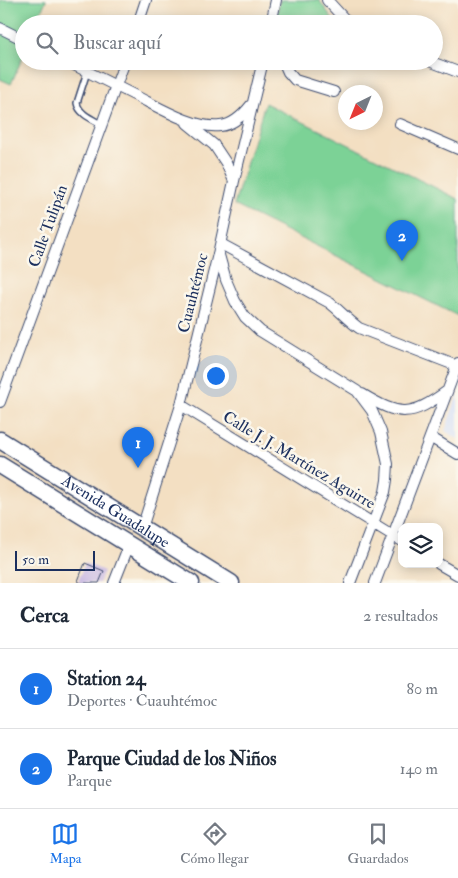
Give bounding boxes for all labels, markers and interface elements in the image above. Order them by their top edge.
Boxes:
search box [15,15,443,70]
icon: search [33,29,61,57]
text: Buscar aquí [73,31,161,55]
north arrow [338,85,383,130]
street label: Calle Tulipán [24,182,73,270]
pin: 2 [386,220,418,261]
street label: Cuauhtémoc [173,251,213,335]
your location [203,363,229,389]
street label: Calle J. J. Martínez Aguirre [219,407,379,514]
pin: 1 [122,427,154,468]
street label: Avenida Guadalupe [57,470,174,553]
map controls [398,523,443,568]
button: layers [398,523,443,568]
scale bar [15,548,95,571]
text: 50 m [22,551,49,568]
text: Cerca [20,602,69,629]
text: 2 resultados [363,606,438,626]
text: Station 24 [67,667,145,691]
text: 1 [33,679,39,699]
text: 80 m [407,679,438,699]
text: Deportes · Cuauhtémoc [67,691,217,711]
text: Parque Ciudad de los Niños [67,747,276,771]
text: 2 [32,759,40,779]
text: 140 m [400,759,438,779]
text: Parque [67,771,112,791]
tab: Mapa [49,820,81,867]
tab: Cómo llegar [180,820,249,867]
tab: Guardados [348,820,409,867]

